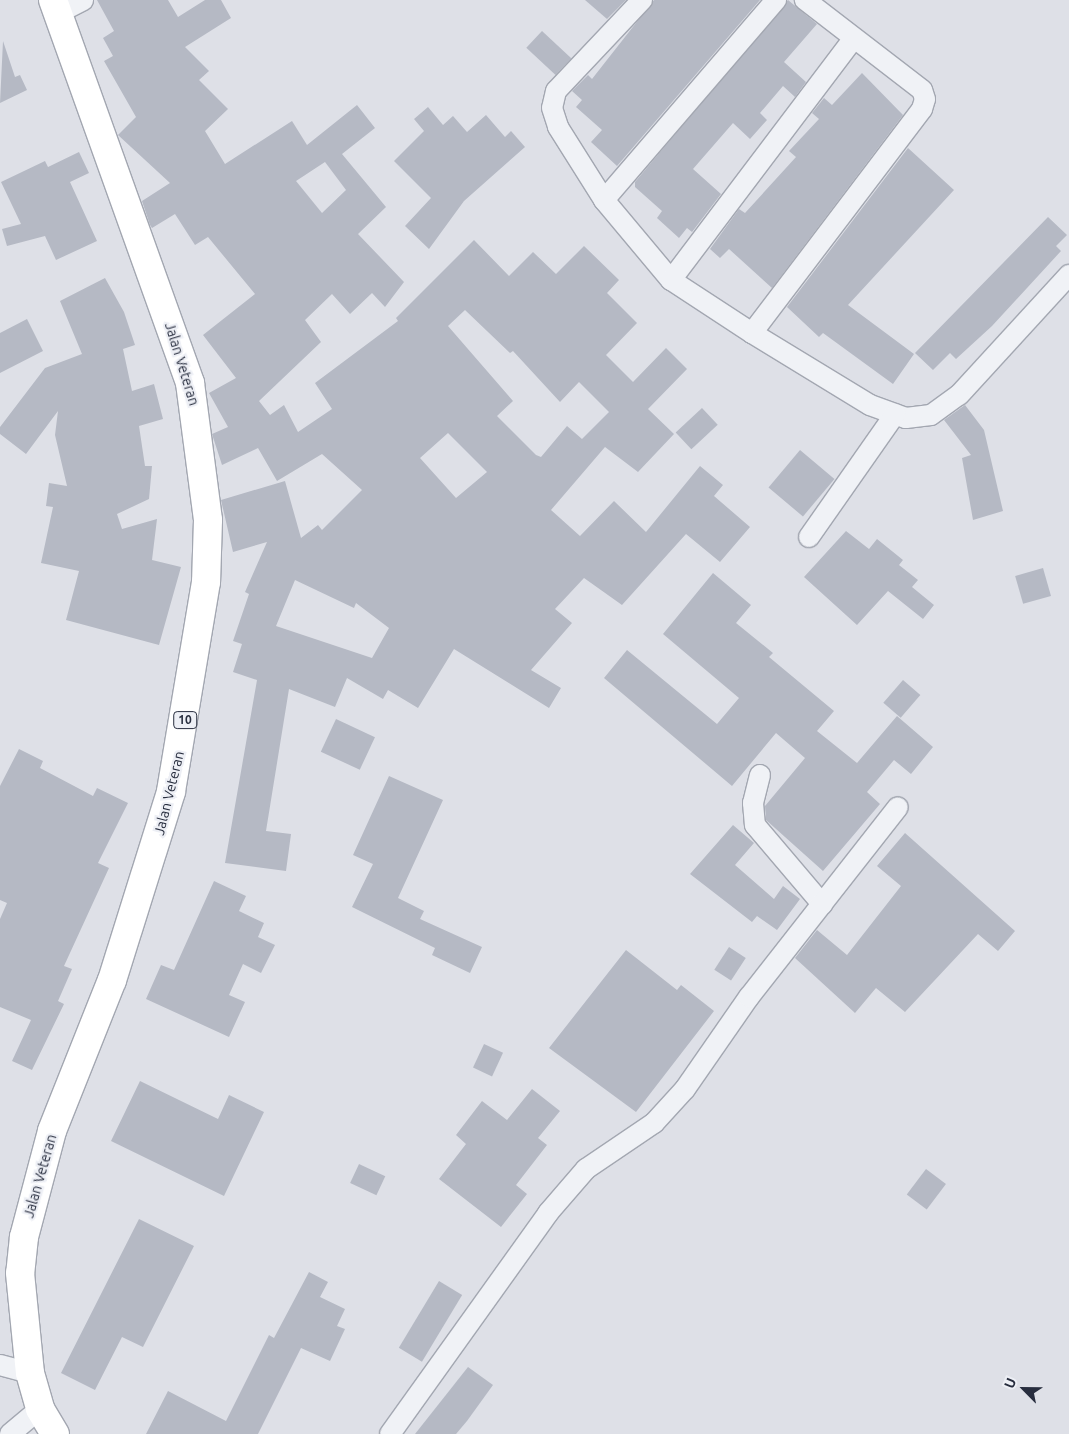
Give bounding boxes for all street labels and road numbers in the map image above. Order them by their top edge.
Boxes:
street label: Jalan Veteran [161,320,203,408]
road number: 10 [172,710,198,730]
street label: Jalan Veteran [150,749,188,837]
street label: Jalan Veteran [20,1132,60,1220]

